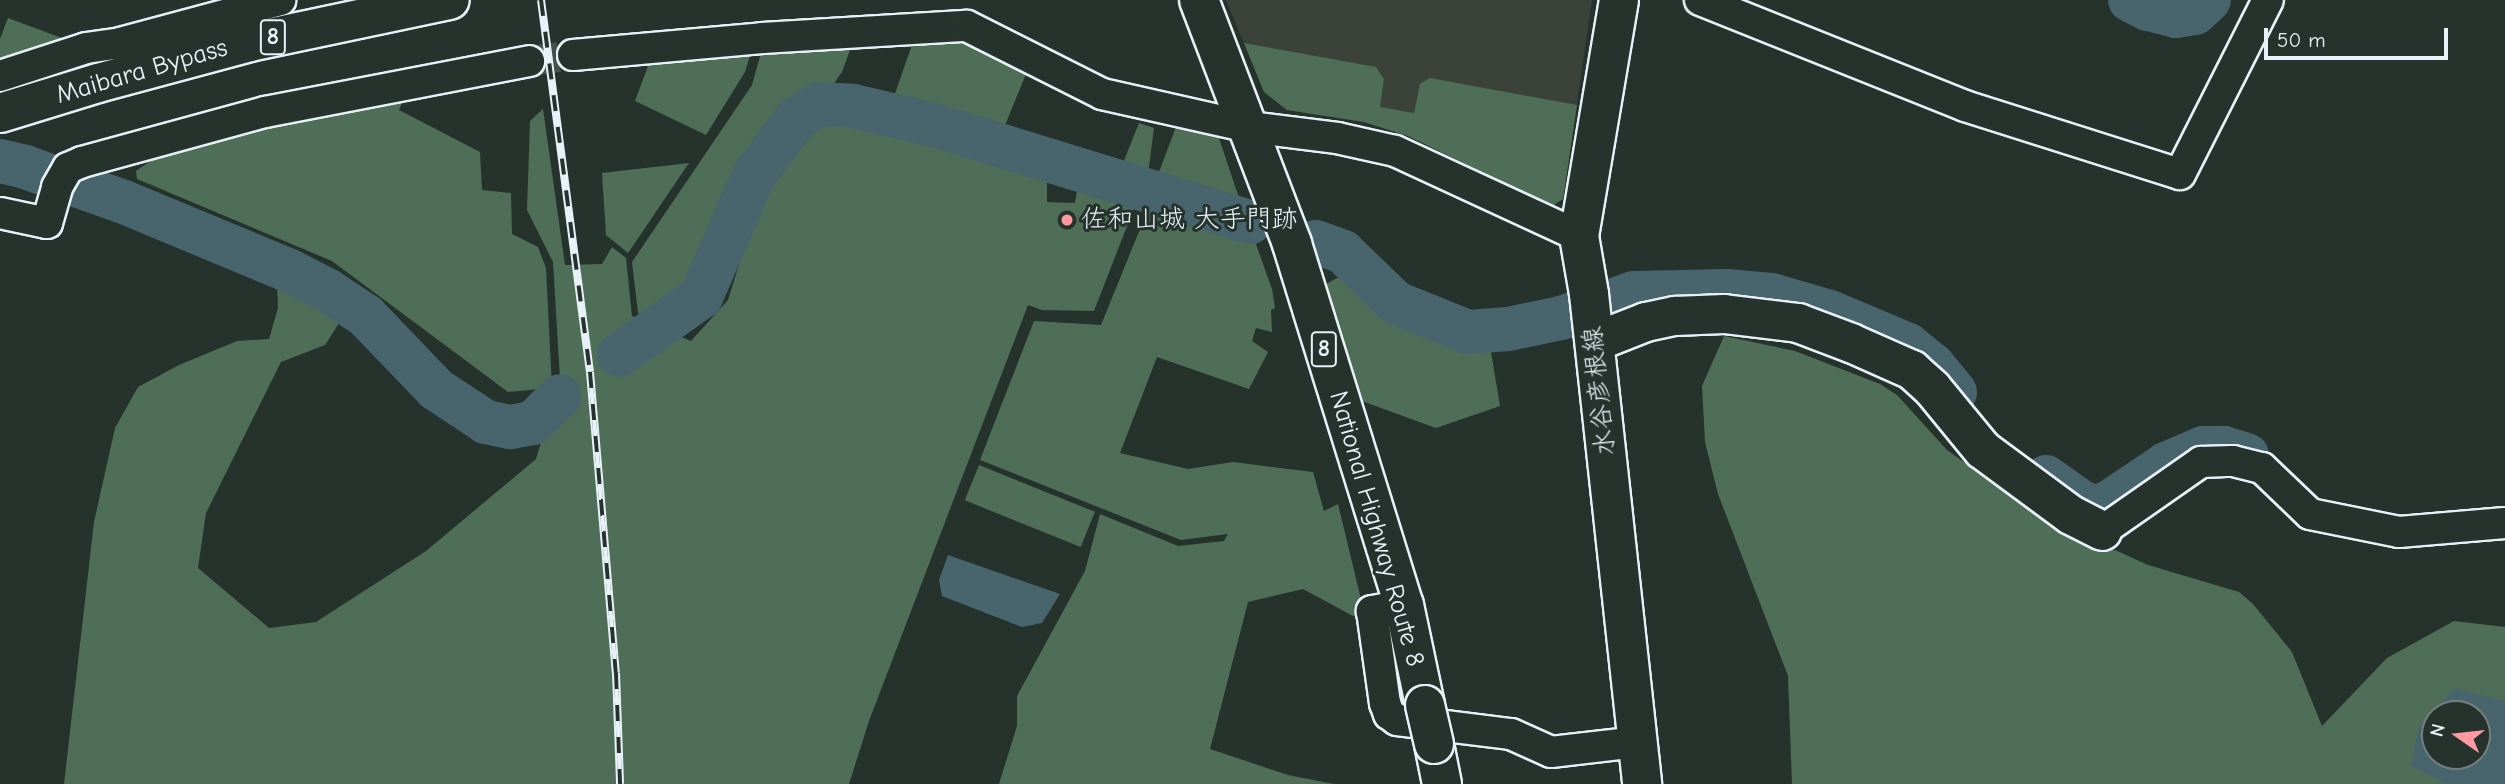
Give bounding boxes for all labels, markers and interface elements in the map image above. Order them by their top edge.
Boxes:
scale bar [2267,14,2451,58]
road number: 8 [259,16,287,57]
text: 50 m [2277,28,2326,52]
street label: Maibara Bypass [53,33,231,111]
place label: 佐和山城 大手門跡 [1081,204,1298,236]
marker: 佐和山城 大手門跡 [1059,212,1075,228]
street label: 水谷彦根線 [1578,325,1622,457]
road number: 8 [1310,328,1338,370]
street label: National Highway Route 8 [1322,388,1430,670]
north arrow [2421,700,2491,770]
text: N [2425,722,2450,739]

